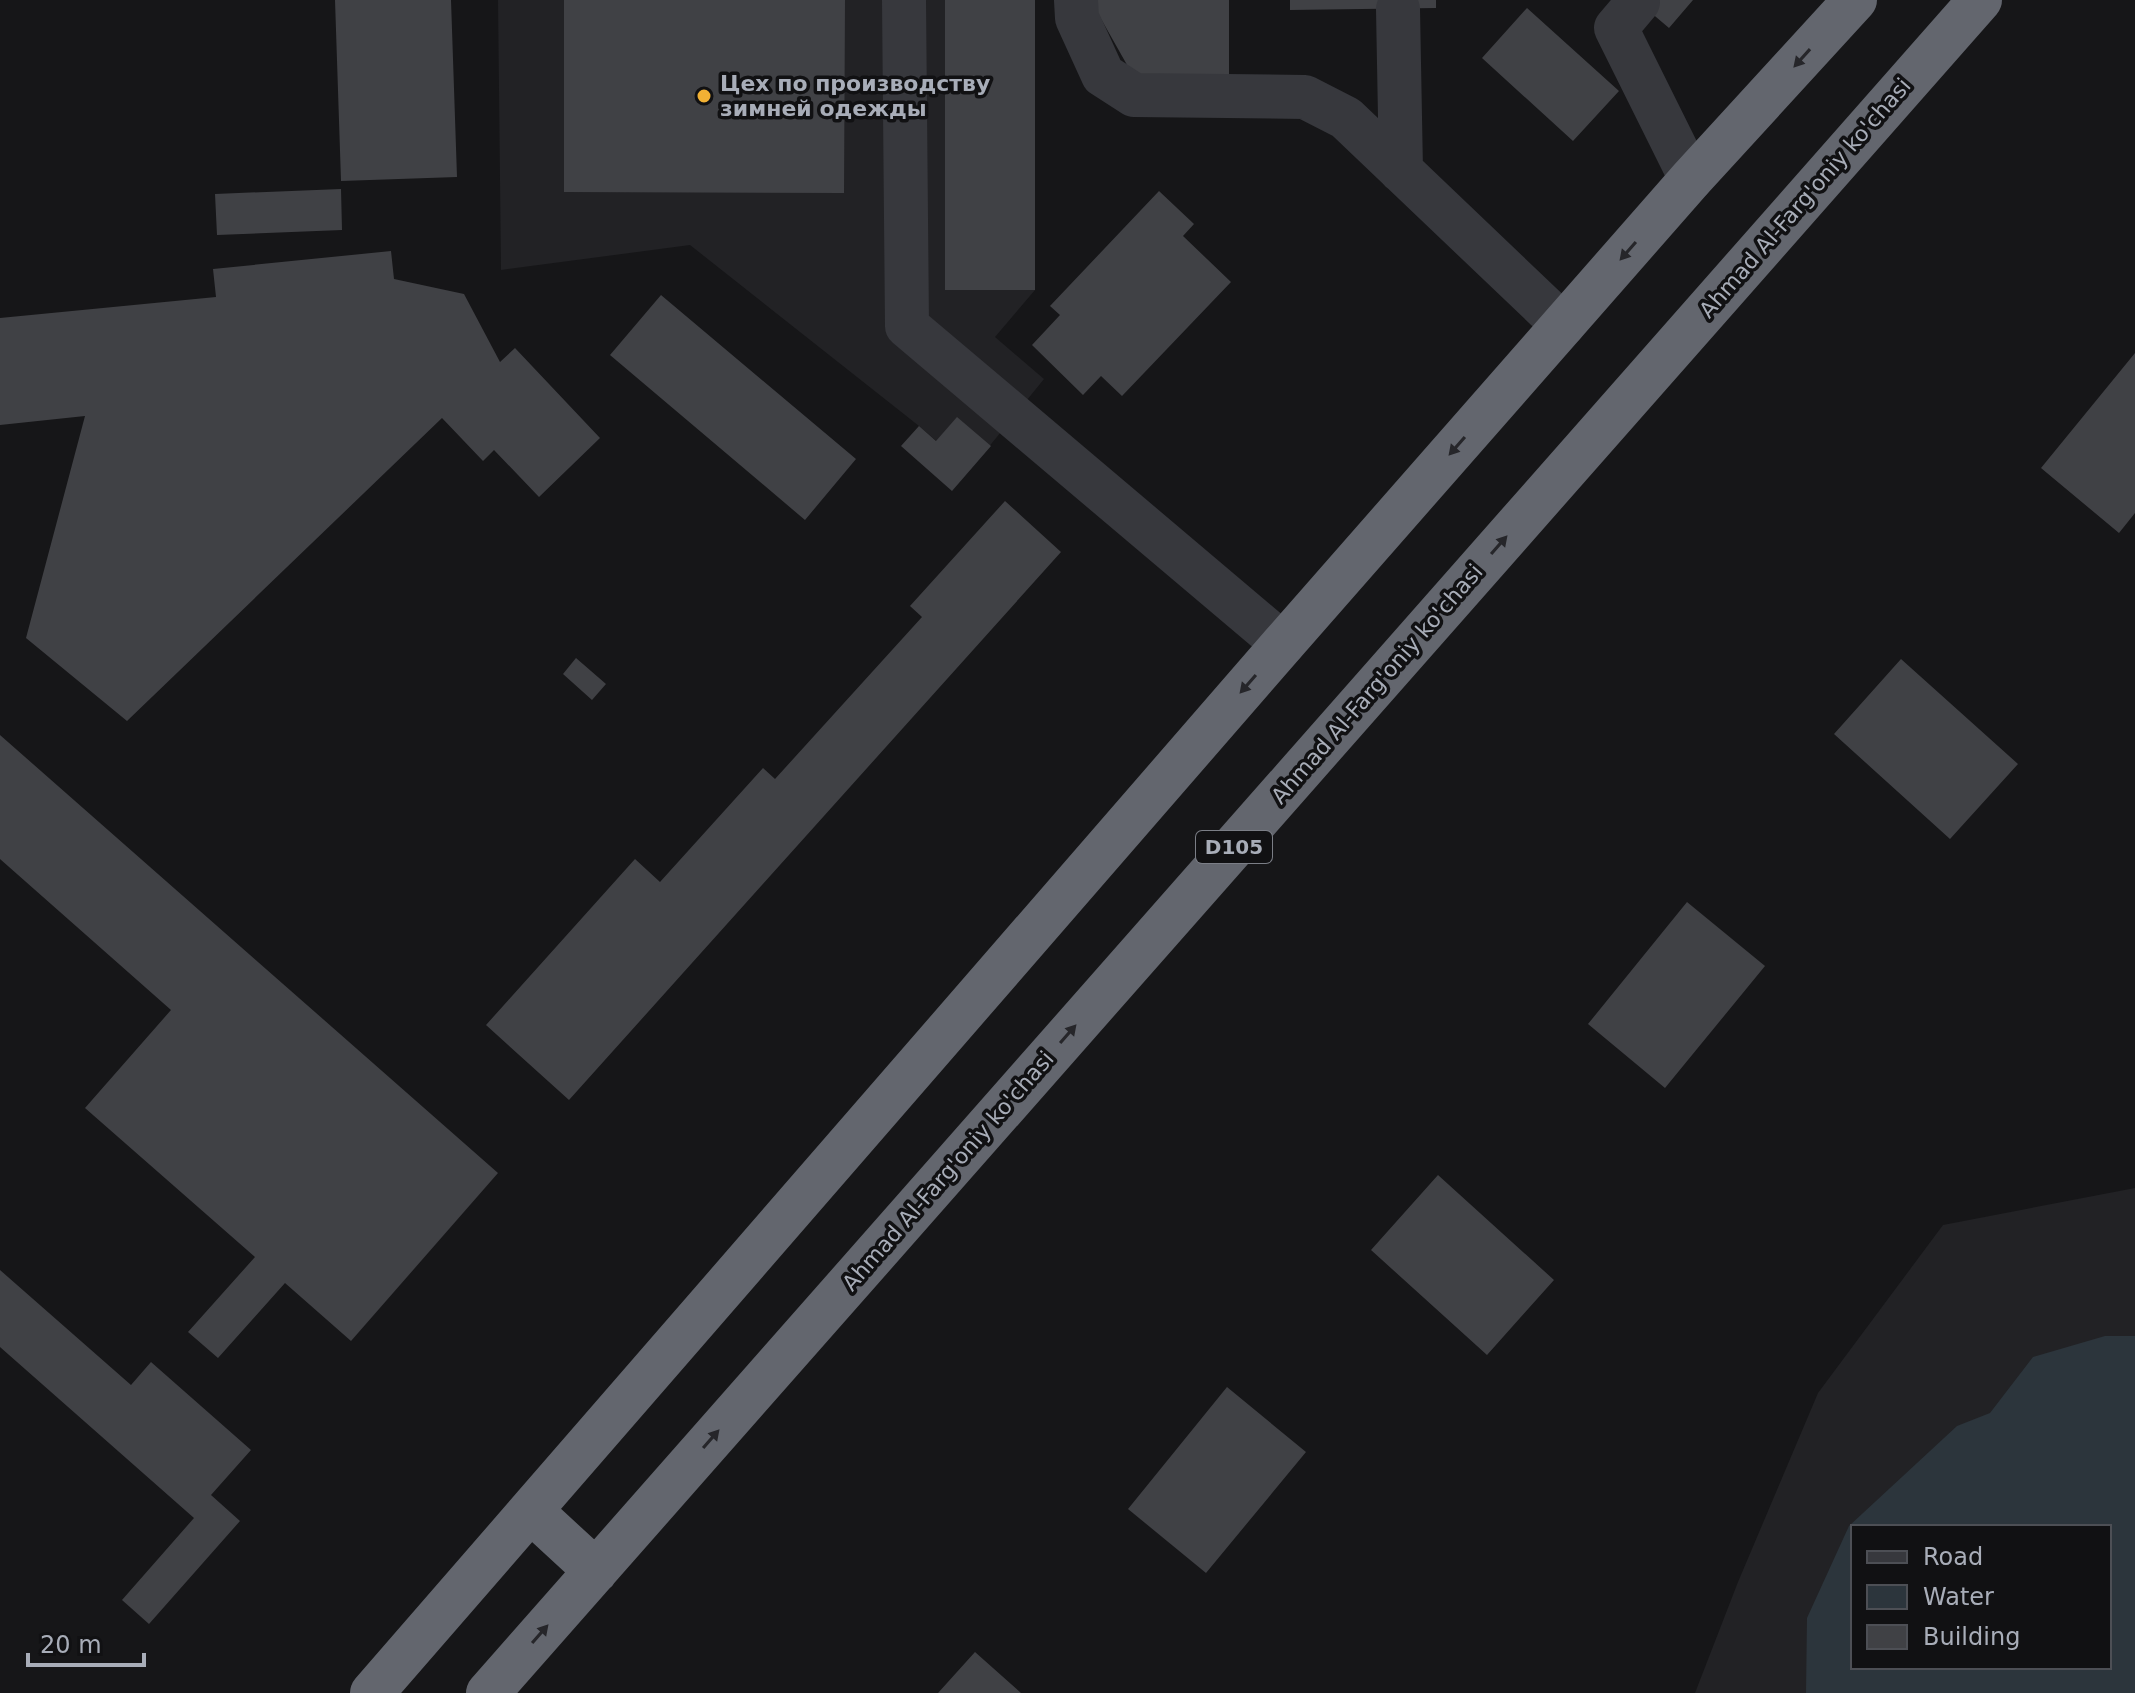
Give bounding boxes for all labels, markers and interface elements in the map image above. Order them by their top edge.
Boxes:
one-way arrow [1794,48,1812,67]
place label: Цех по производству зимней одежды [720,71,990,121]
street label: Ahmad Al-Farg'oniy ko'chasi [1694,73,1916,323]
marker: Цех по производству зимней одежды [695,87,713,105]
one-way arrow [1620,240,1637,260]
one-way arrow [1448,437,1466,456]
one-way arrow [1490,535,1508,554]
street label: Ahmad Al-Farg'oniy ko'chasi [1266,559,1488,809]
one-way arrow [1240,674,1258,693]
road number: D105 [1196,831,1272,863]
one-way arrow [1059,1025,1077,1044]
street label: Ahmad Al-Farg'oniy ko'chasi [837,1046,1059,1296]
one-way arrow [702,1430,720,1449]
legend [1851,1525,2111,1669]
text: Road [1923,1543,1983,1571]
text: Water [1923,1583,1994,1611]
scale bar [28,1617,144,1667]
text: Building [1923,1623,2020,1651]
one-way arrow [530,1625,548,1644]
text: 20 m [40,1631,102,1659]

